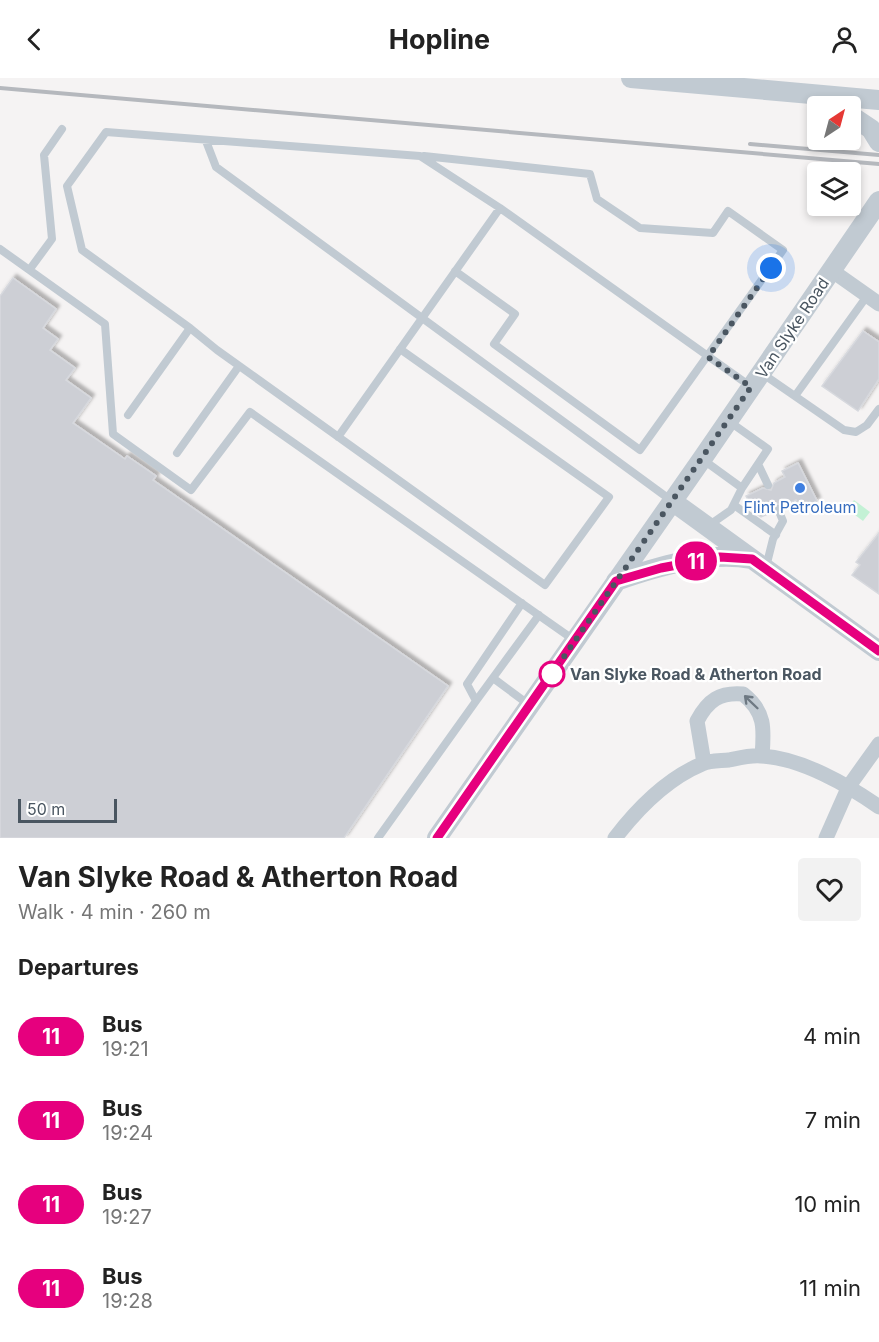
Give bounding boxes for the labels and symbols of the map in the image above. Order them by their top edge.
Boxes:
north arrow [807,96,861,150]
your location [756,253,786,283]
street label: Van Slyke Road [751,274,833,382]
marker: Flint Petroleum [793,481,807,495]
place label: Flint Petroleum [743,497,857,517]
line badge: 11 [669,542,723,580]
marker: Van Slyke Road & Atherton Road [539,661,565,687]
place label: Van Slyke Road & Atherton Road [570,664,822,684]
one-way arrow [744,695,759,709]
scale bar [18,796,117,824]

